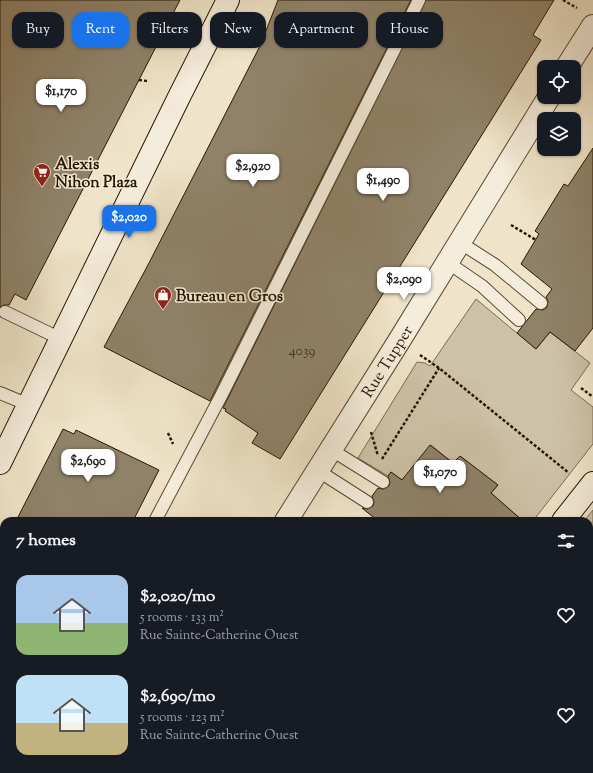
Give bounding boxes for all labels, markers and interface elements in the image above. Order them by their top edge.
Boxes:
chip: Buy [12,12,64,48]
chip: Rent [72,12,129,48]
chip: Filters [137,12,202,48]
chip: New [210,12,266,48]
chip: Apartment [274,12,368,48]
chip: House [376,12,443,48]
map controls [537,60,581,156]
button: locate [537,60,581,104]
pin: $1,170 [28,79,94,113]
text: $1,170 [45,83,77,101]
button: layers [537,112,581,156]
place label: Alexis Nihon Plaza [55,154,138,195]
pin: $2,920 [220,154,286,188]
text: $2,920 [235,158,271,176]
supermarket icon: Alexis Nihon Plaza [32,162,52,187]
pin: $1,490 [350,168,416,202]
text: $1,490 [366,172,400,190]
pin: $2,020 [96,205,162,239]
text: $2,020 [111,209,147,227]
pin: $2,090 [371,267,437,301]
text: $2,090 [386,271,422,289]
shop icon: Bureau en Gros [153,285,173,310]
place label: Bureau en Gros [176,286,283,309]
street label: Rue Tupper [357,322,420,403]
house number: 4039 [289,342,316,362]
pin: $2,690 [55,449,121,483]
text: $2,690 [70,453,106,471]
pin: $1,070 [407,460,473,494]
text: $1,070 [423,464,457,482]
text: 7 homes [16,529,76,553]
icon: filters [555,530,577,552]
text: $2,020/mo [140,585,215,609]
icon: home [48,591,96,639]
icon: heart [555,604,577,626]
text: 5 rooms · 133 m² [140,609,224,627]
text: Rue Sainte-Catherine Ouest [140,627,298,645]
text: $2,690/mo [140,685,215,709]
icon: home [48,691,96,739]
icon: heart [555,704,577,726]
text: 5 rooms · 123 m² [140,709,225,727]
text: Rue Sainte-Catherine Ouest [140,727,298,745]

